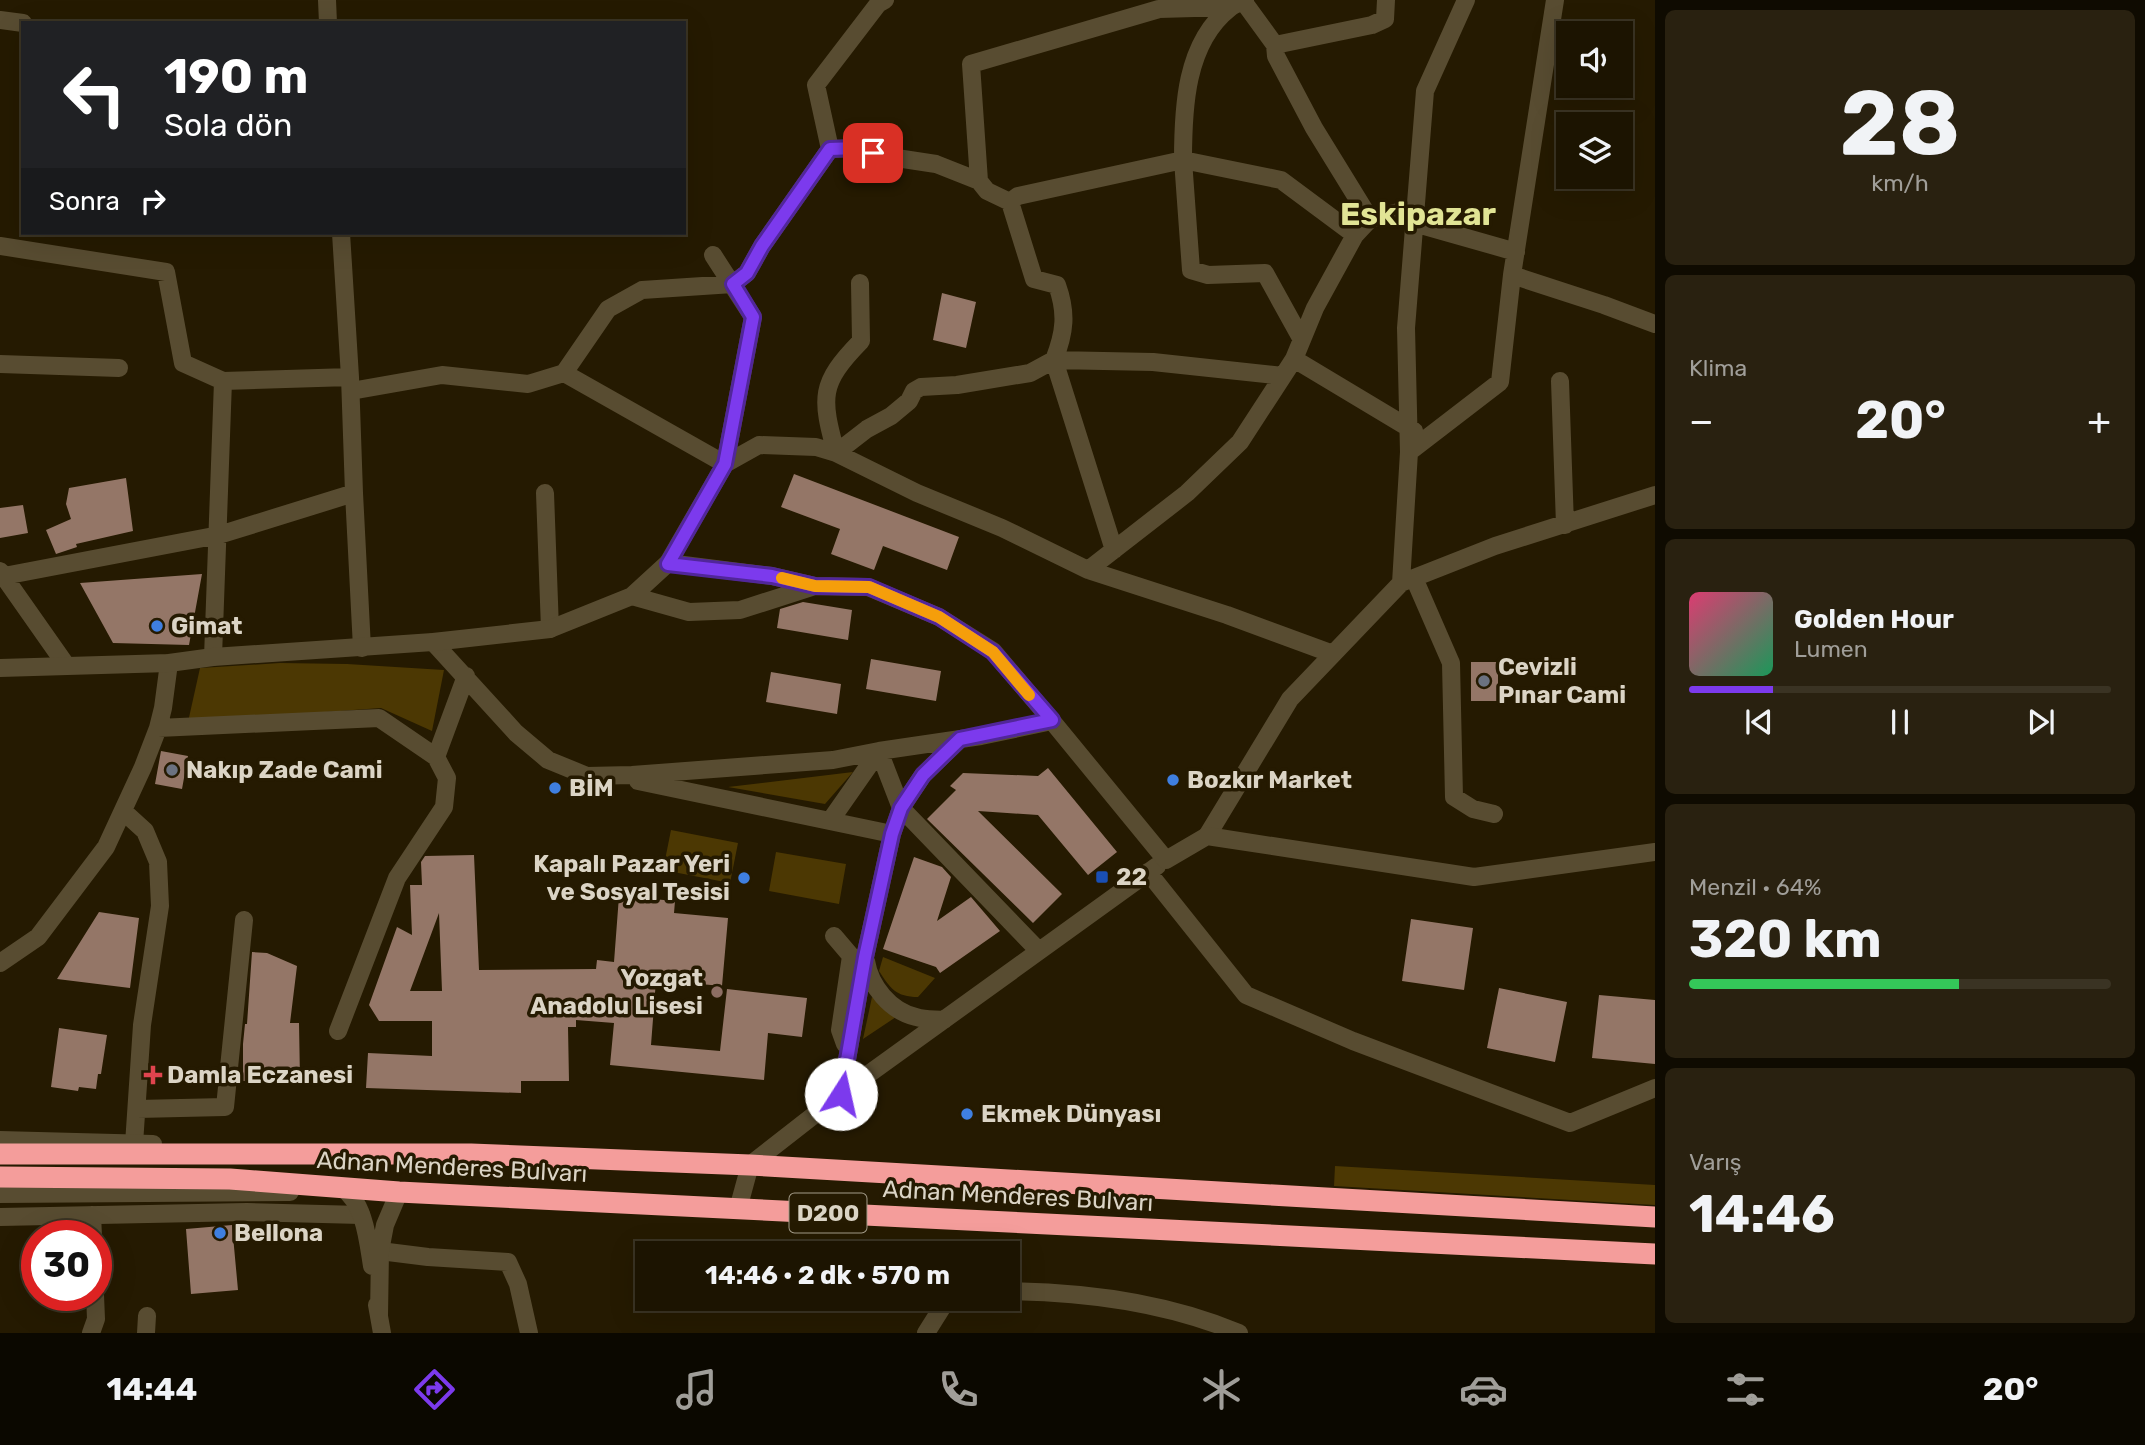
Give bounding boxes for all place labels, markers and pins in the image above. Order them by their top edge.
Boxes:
pin [843,123,903,183]
place label: Gimat [171,612,242,640]
marker: Gimat [149,618,165,634]
place label: Cevizli Pınar Cami [1498,653,1626,709]
marker: Cevizli Pınar Cami [1476,673,1492,689]
place label: Nakıp Zade Cami [186,756,383,784]
marker: Nakıp Zade Cami [164,762,180,778]
place label: Bozkır Market [1187,766,1352,794]
marker: Bozkır Market [1165,772,1181,788]
place label: BİM [569,774,614,802]
marker: BİM [547,780,563,796]
place label: Kapalı Pazar Yeri ve Sosyal Tesisi [533,850,730,906]
place label: 22 [1116,863,1147,891]
marker: 22 [1094,869,1110,885]
marker: Kapalı Pazar Yeri ve Sosyal Tesisi [736,870,752,886]
place label: Yozgat Anadolu Lisesi [530,964,703,1020]
marker: Yozgat Anadolu Lisesi [709,984,725,1000]
place label: Damla Eczanesi [167,1061,353,1089]
marker: Damla Eczanesi [145,1067,161,1083]
place label: Ekmek Dünyası [981,1100,1161,1128]
marker: Ekmek Dünyası [959,1106,975,1122]
place label: Bellona [234,1219,323,1247]
marker: Bellona [212,1225,228,1241]

